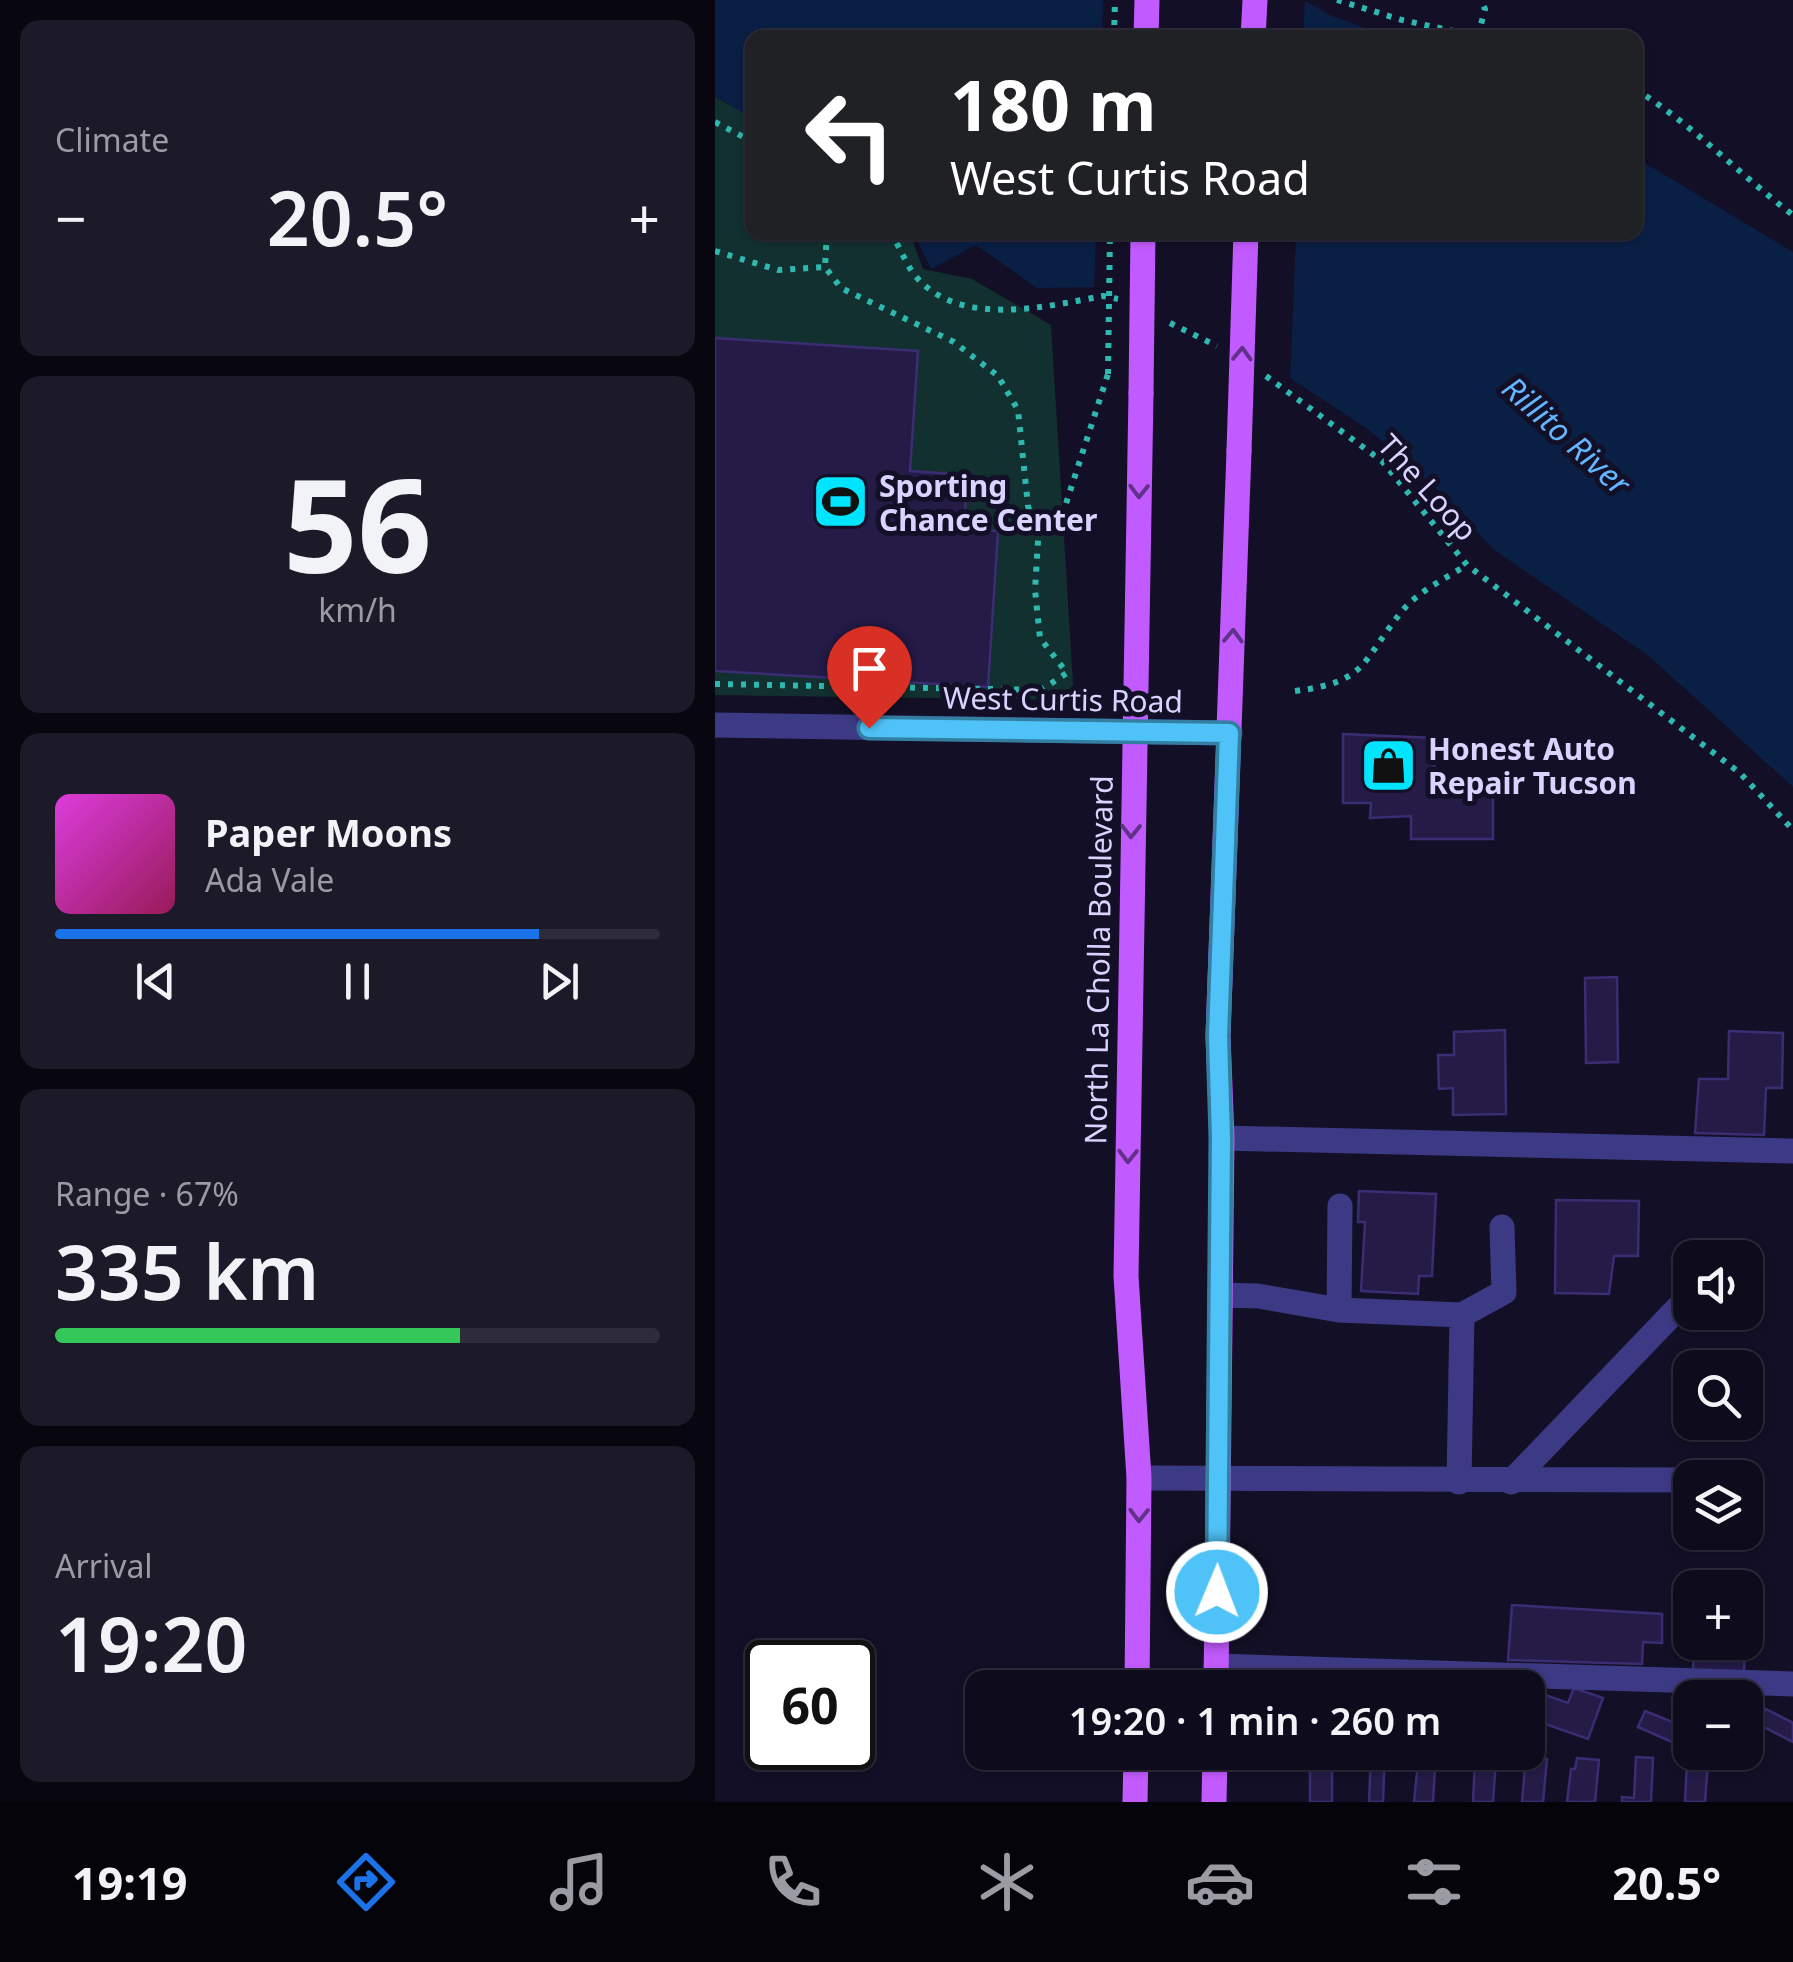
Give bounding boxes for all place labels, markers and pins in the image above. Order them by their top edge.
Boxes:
place label: Sporting Chance Center [879,465,1098,540]
sports icon: Sporting Chance Center [810,472,870,532]
pin [827,626,912,729]
place label: Honest Auto Repair Tucson [1428,728,1637,803]
shop icon: Honest Auto Repair Tucson [1359,735,1419,795]

